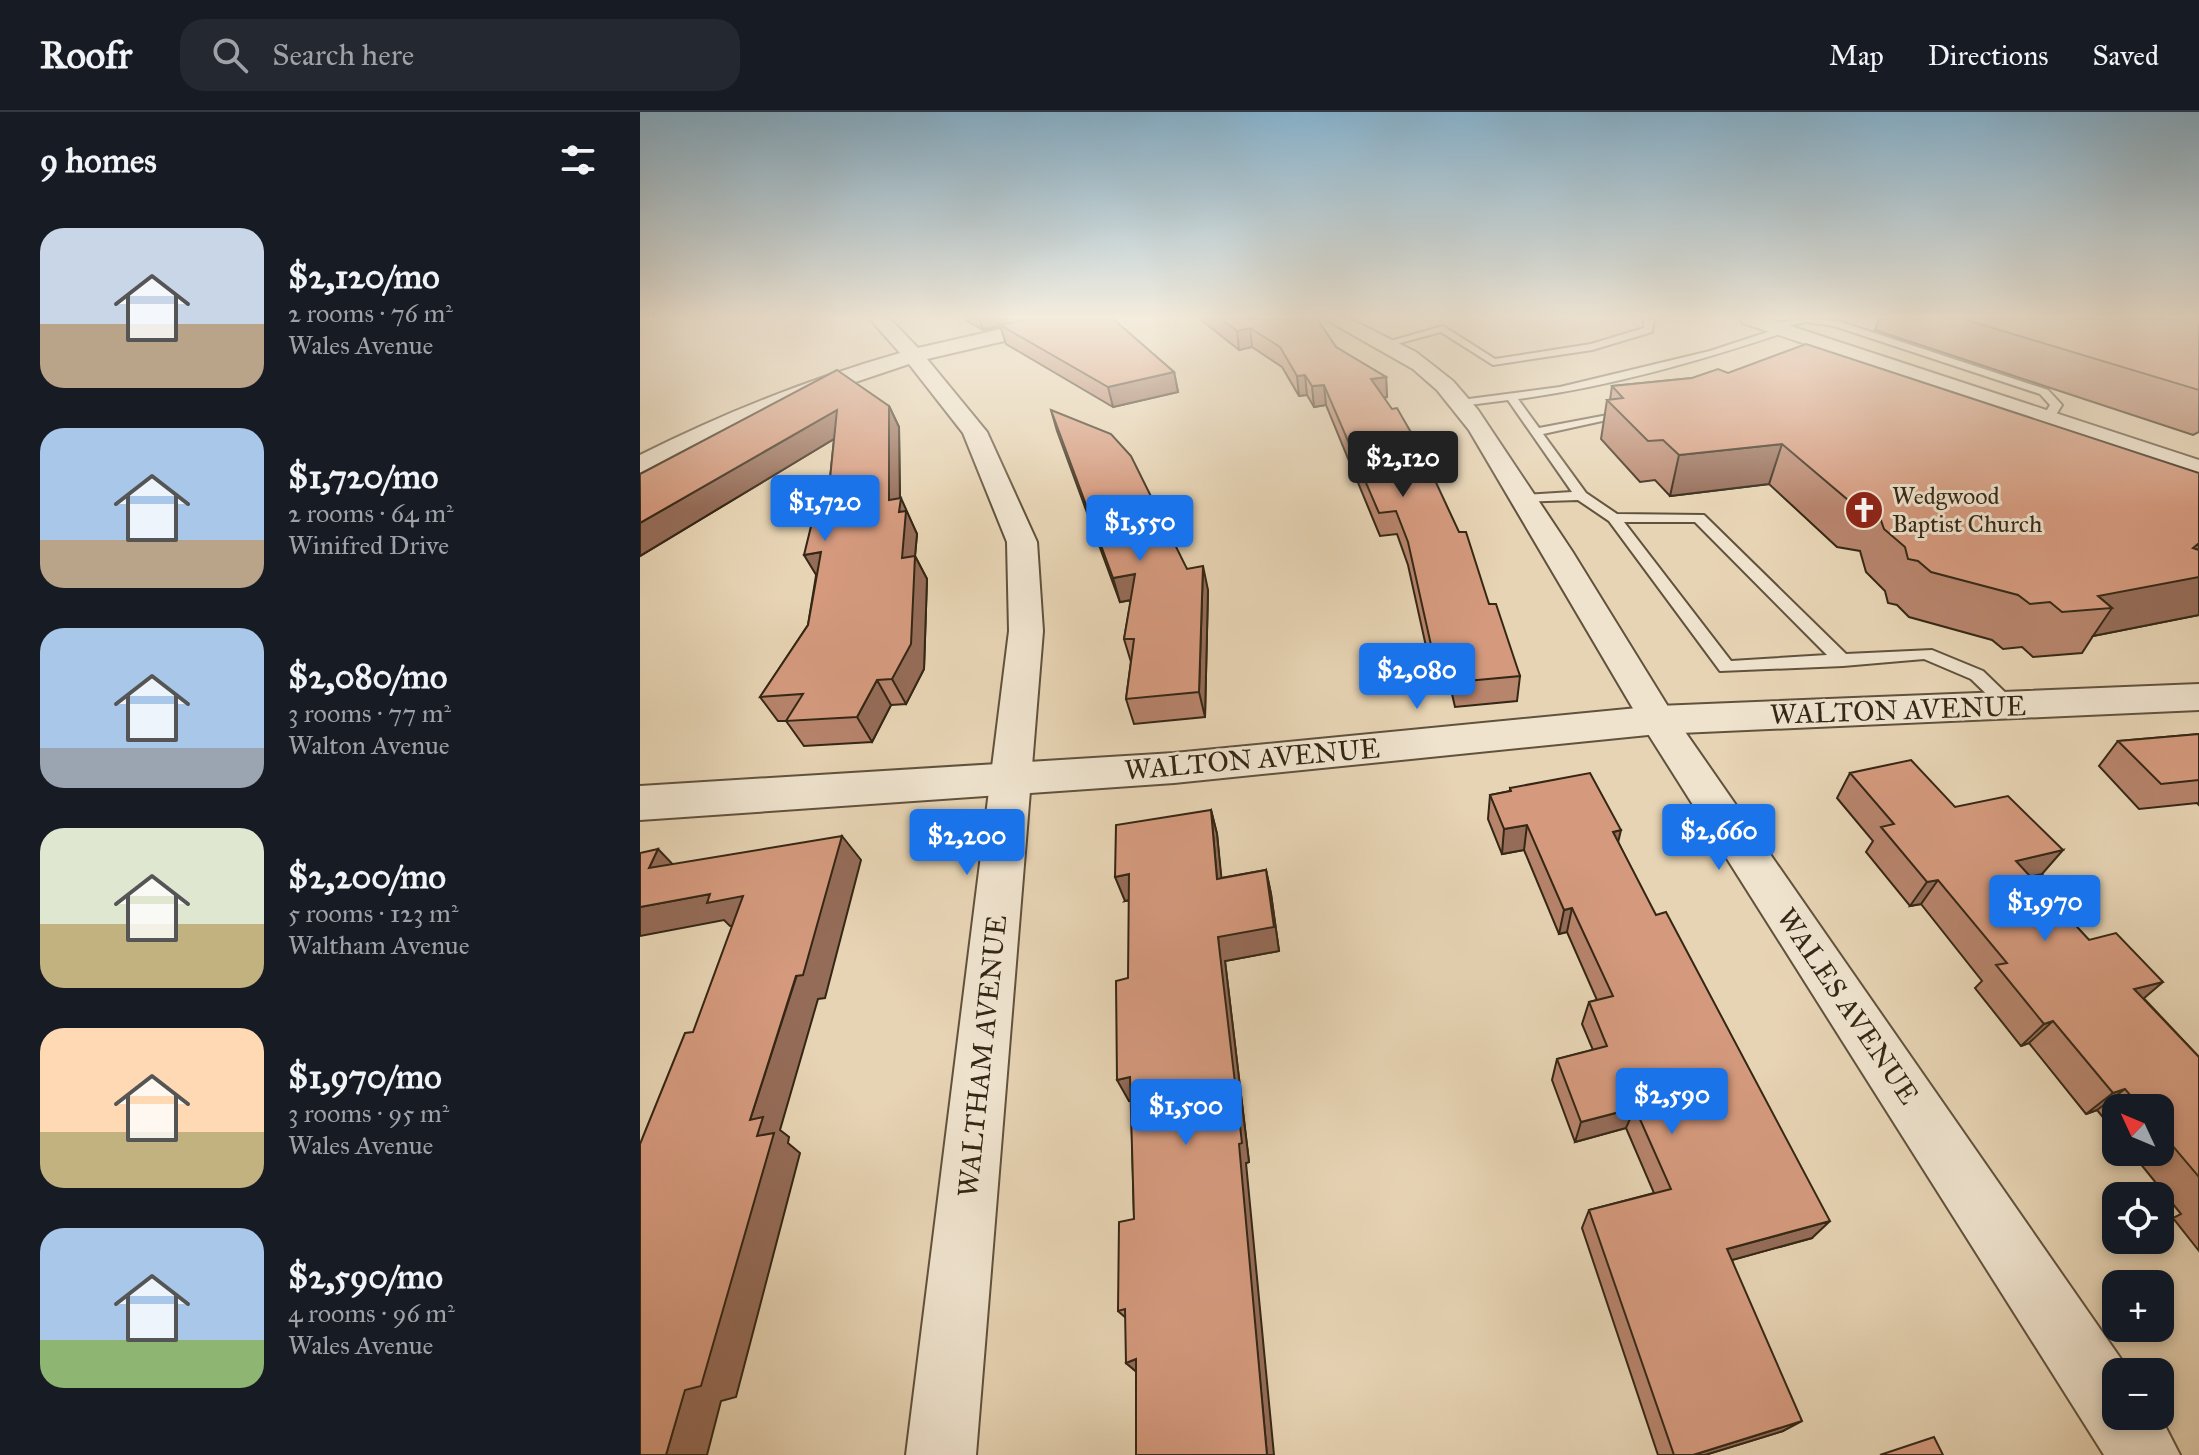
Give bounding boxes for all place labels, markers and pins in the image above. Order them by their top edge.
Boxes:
pin: $2,120 [1338,431,1468,499]
pin: $1,720 [760,475,890,543]
place label: Wedgwood Baptist Church [1892,481,2042,539]
church icon: Wedgwood Baptist Church [1843,489,1885,531]
pin: $1,550 [1075,495,1205,563]
pin: $2,080 [1352,643,1482,711]
pin: $2,660 [1654,804,1784,872]
pin: $2,200 [902,809,1032,877]
pin: $1,970 [1980,875,2110,943]
pin: $2,590 [1607,1068,1737,1136]
pin: $1,500 [1121,1079,1251,1147]

